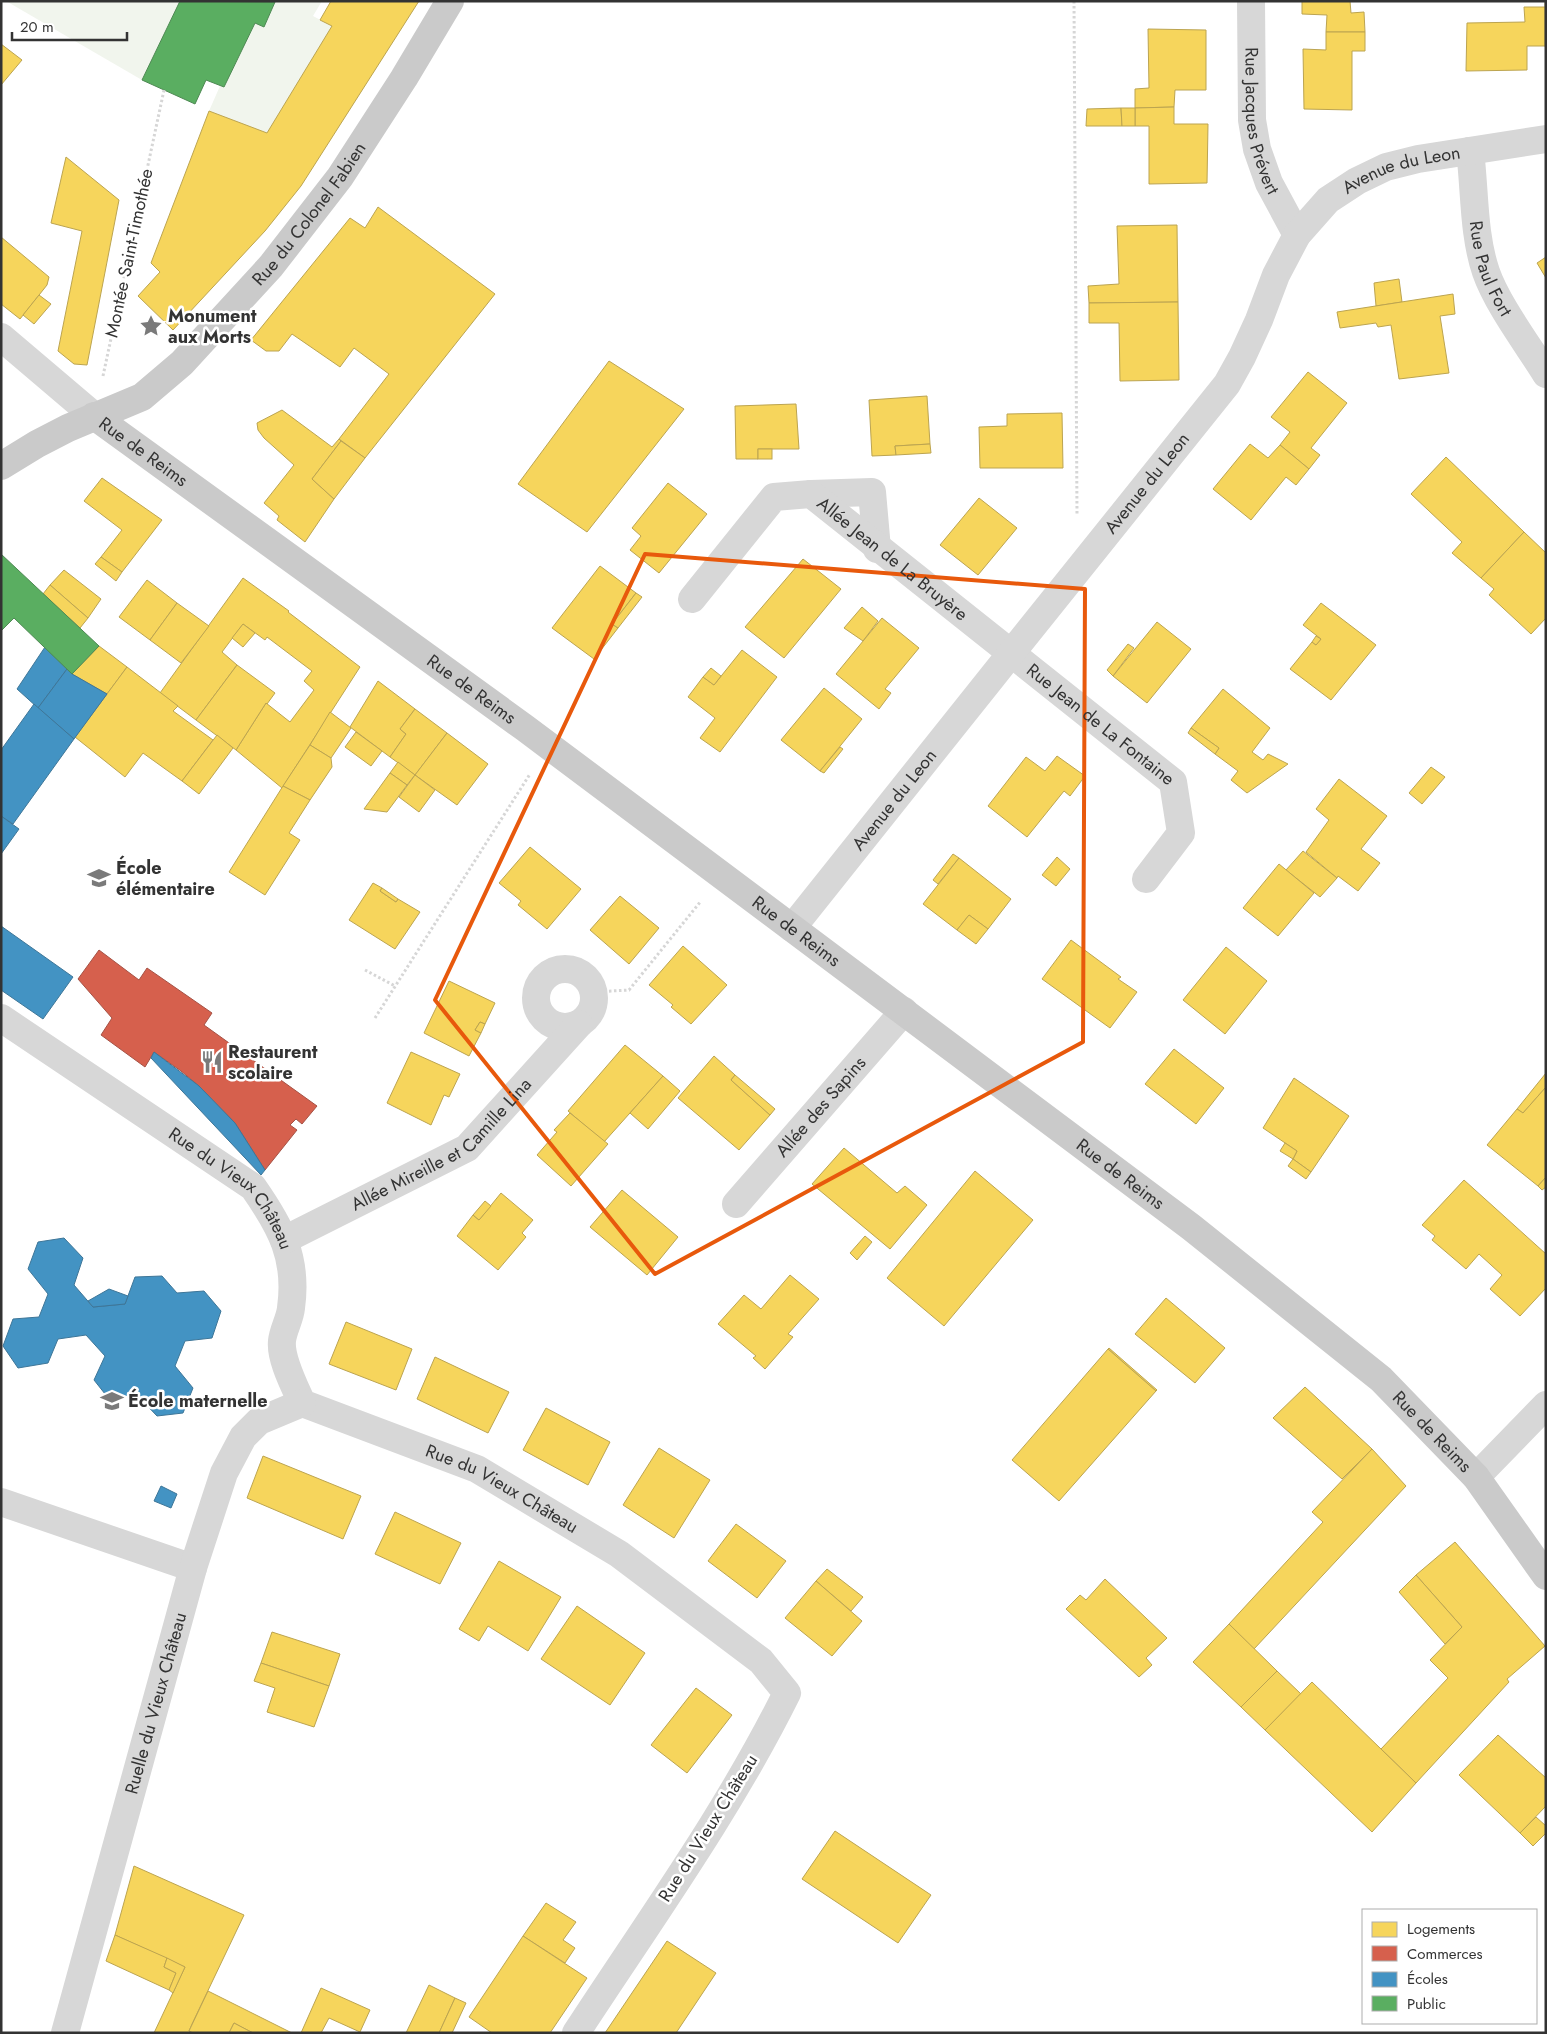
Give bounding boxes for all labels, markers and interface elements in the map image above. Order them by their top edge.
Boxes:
scale bar [12,10,128,42]
text: 20 m [20,16,54,38]
street label: Rue Jacques Prévert [1238,47,1286,200]
street label: Rue du Colonel Fabien [246,137,372,292]
street label: Avenue du Leon [1337,140,1462,200]
street label: Montée Saint-Timothée [98,166,160,340]
street label: Rue Paul Fort [1463,219,1519,322]
place label: Monument aux Morts [168,303,257,350]
place icon: Monument aux Morts [138,313,164,339]
street label: Rue de Reims [93,411,193,493]
street label: Avenue du Leon [1098,427,1196,539]
street label: Allée Jean de La Bruyère [811,491,973,627]
street label: Rue de Reims [422,648,521,730]
street label: Rue Jean de La Fontaine [1021,657,1180,791]
street label: Avenue du Leon [846,744,943,856]
place label: École élémentaire [116,855,215,902]
school or university icon: École élémentaire [86,865,112,891]
street label: Rue de Reims [747,889,846,973]
place label: Restaurent scolaire [228,1039,318,1086]
restaurant icon: Restaurent scolaire [199,1049,225,1075]
street label: Allée des Sapins [769,1050,872,1163]
street label: Allée Mireille et Camille Lina [347,1072,537,1217]
street label: Rue du Vieux Château [163,1121,299,1253]
street label: Rue de Reims [1071,1132,1170,1216]
street label: Rue de Reims [1386,1385,1478,1478]
school or university icon: École maternelle [99,1388,125,1414]
place label: École maternelle [128,1388,268,1414]
street label: Rue du Vieux Château [422,1438,583,1540]
street label: Ruelle du Vieux Château [118,1609,193,1797]
street label: Rue du Vieux Château [652,1749,764,1907]
legend [1362,1909,1537,2024]
text: Logements [1407,1918,1475,1940]
text: Commerces [1407,1943,1482,1965]
text: Écoles [1407,1968,1448,1990]
text: Public [1407,1993,1446,2015]

